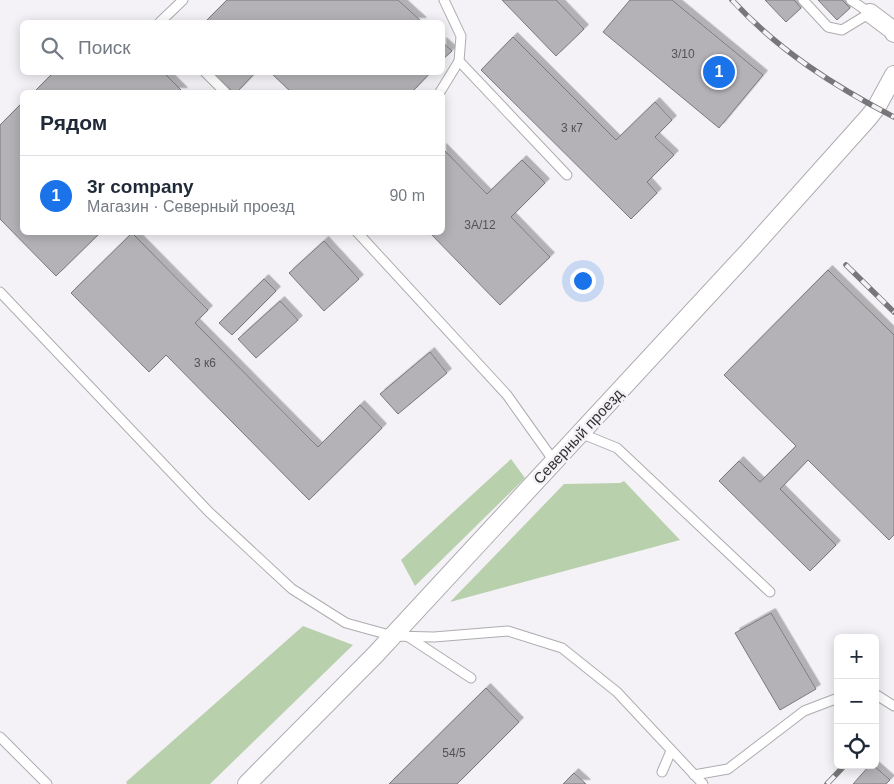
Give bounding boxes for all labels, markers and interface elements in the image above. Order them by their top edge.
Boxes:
search box [20,20,445,75]
icon: search [38,34,66,62]
text: Поиск [78,37,131,58]
house number: 3/10 [671,47,695,61]
pin: 1 [703,53,735,91]
text: Рядом [40,111,107,134]
house number: 3 к7 [561,121,583,135]
text: 3r company [87,176,194,197]
text: 1 [52,187,60,204]
text: 90 m [389,187,425,204]
text: Магазин · Северный проезд [87,198,295,215]
house number: 3А/12 [464,218,496,232]
your location [570,268,596,294]
house number: 3 к6 [194,356,216,370]
street label: Северный проезд [530,385,626,487]
map controls [834,634,879,769]
button: + [834,634,879,679]
button: − [834,679,879,724]
button: locate [834,724,879,769]
house number: 54/5 [442,746,466,760]

